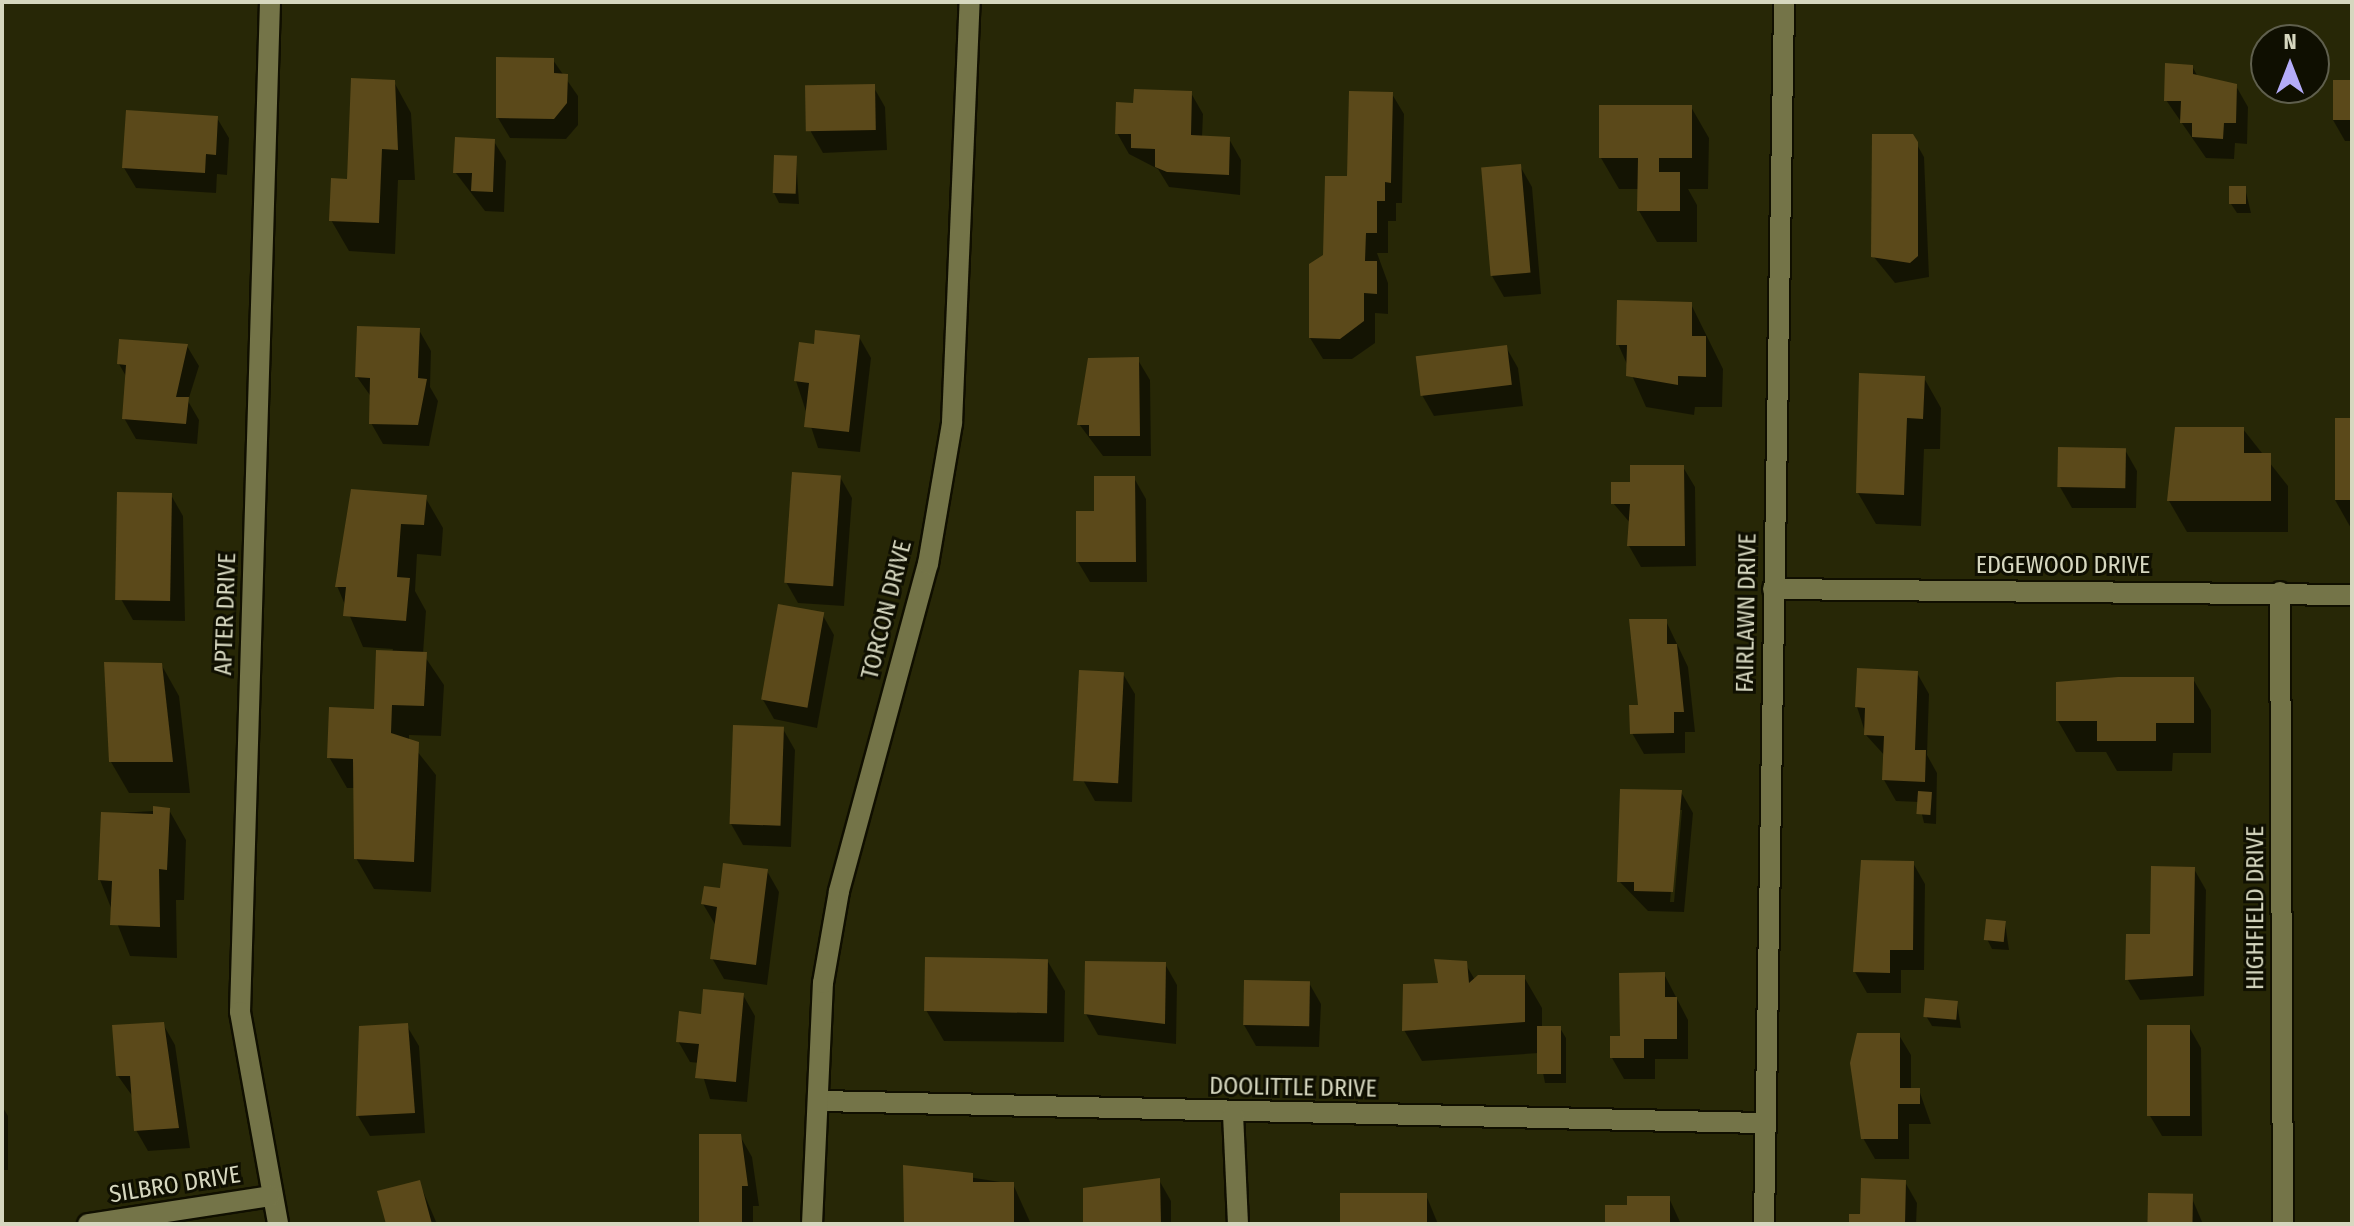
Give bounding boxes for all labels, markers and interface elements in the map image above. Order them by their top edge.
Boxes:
north arrow [2250,24,2330,104]
text: N [2283,28,2297,55]
street label: FAIRLAWN DRIVE [1731,533,1763,693]
street label: TORCON DRIVE [856,538,918,682]
street label: APTER DRIVE [209,552,243,676]
street label: EDGEWOOD DRIVE [1976,552,2150,580]
street label: HIGHFIELD DRIVE [2242,826,2270,990]
street label: DOOLITTLE DRIVE [1209,1072,1377,1104]
street label: SILBRO DRIVE [107,1160,243,1210]

